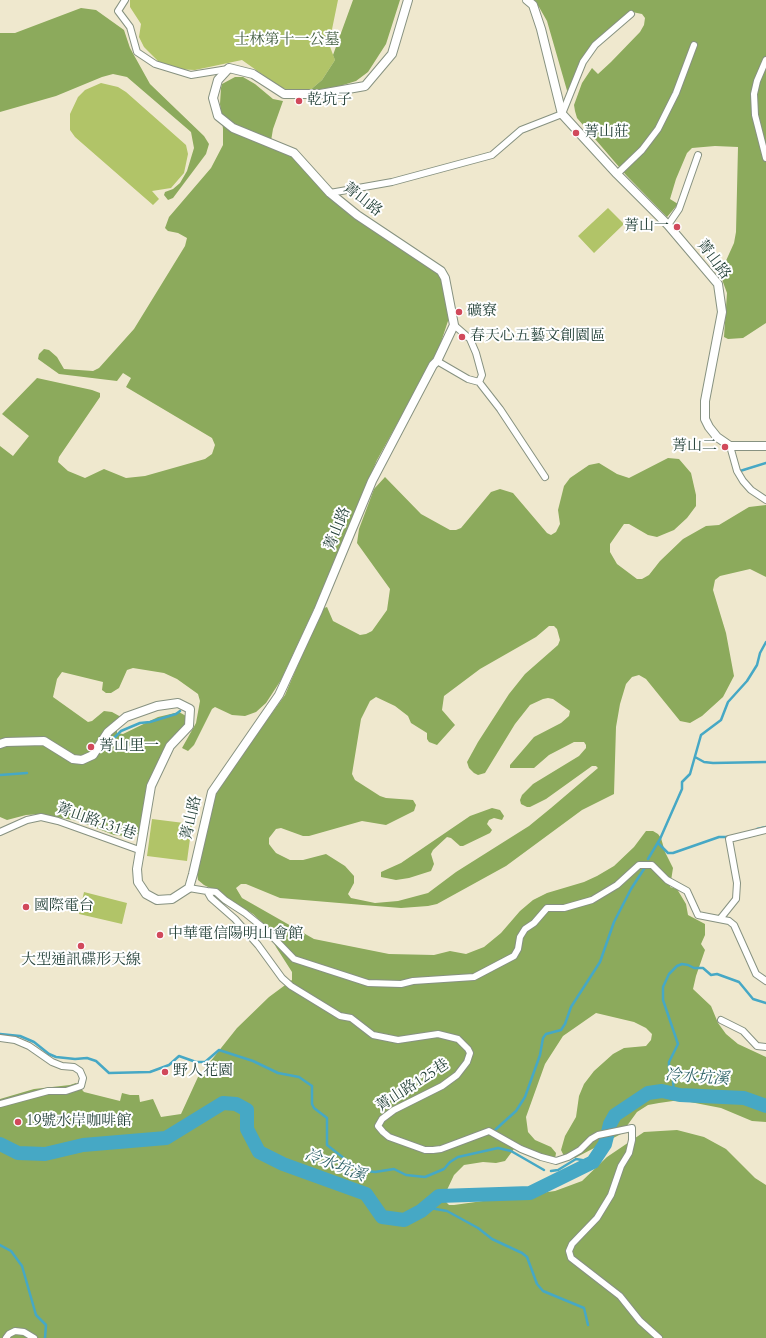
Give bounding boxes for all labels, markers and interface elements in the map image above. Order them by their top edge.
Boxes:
park label: 士林第十一公墓 [235,32,339,50]
place label: 乾坑子 [307,92,352,110]
marker: 乾坑子 [294,96,304,106]
place label: 菁山莊 [584,124,629,142]
marker: 菁山莊 [571,128,581,138]
street label: 菁山路 [339,179,385,221]
place label: 菁山一 [624,218,669,236]
marker: 菁山一 [672,222,682,232]
street label: 菁山路 [692,237,734,283]
place label: 礦寮 [467,303,497,321]
marker: 礦寮 [454,307,464,317]
place label: 春天心五藝文創園區 [470,328,605,346]
marker: 春天心五藝文創園區 [457,332,467,342]
place label: 菁山二 [672,438,717,456]
marker: 菁山二 [720,442,730,452]
street label: 菁山路 [321,505,355,553]
place label: 菁山里一 [99,738,159,756]
marker: 菁山里一 [86,742,96,752]
street label: 菁山路 [178,794,206,842]
street label: 菁山路131巷 [54,800,138,844]
place label: 國際電台 [34,898,94,916]
marker: 國際電台 [21,902,31,912]
place label: 中華電信陽明山會館 [168,926,303,944]
marker: 中華電信陽明山會館 [155,930,165,940]
marker: 大型通訊碟形天線 [76,941,86,951]
place label: 大型通訊碟形天線 [21,952,141,970]
street label: 菁山路125巷 [373,1056,453,1116]
place label: 野人花園 [173,1063,233,1081]
water label: 冷水坑溪 [664,1066,730,1090]
marker: 野人花園 [160,1067,170,1077]
place label: 19號水岸咖啡館 [26,1113,131,1131]
marker: 19號水岸咖啡館 [13,1117,23,1127]
water label: 冷水坑溪 [302,1146,368,1186]

